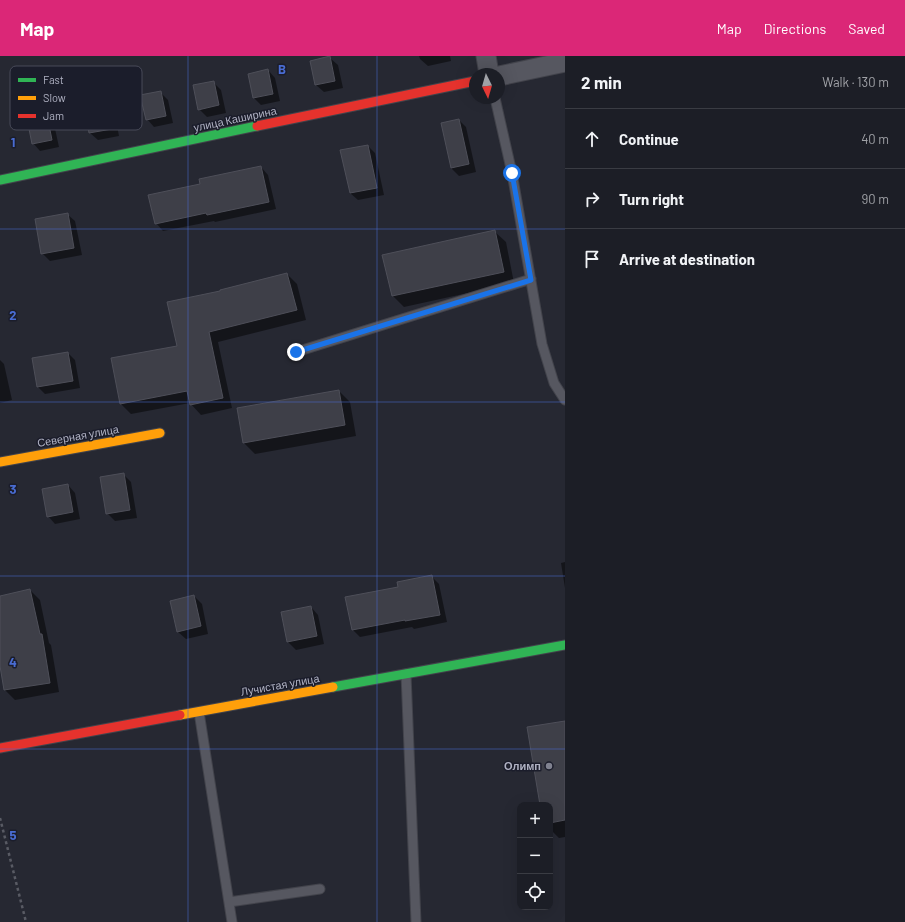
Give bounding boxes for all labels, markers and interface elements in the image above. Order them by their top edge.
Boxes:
text: Map [20,17,54,40]
text: Map [717,20,742,37]
text: Directions [764,20,826,37]
text: Saved [848,20,885,37]
text: B [278,61,286,77]
legend [10,66,142,130]
north arrow [469,68,505,104]
text: 2 min [581,72,622,92]
text: Fast [43,73,64,86]
text: Walk · 130 m [822,74,889,90]
text: Slow [43,91,66,104]
street label: улица Каширина [192,103,278,134]
text: Jam [43,109,64,122]
icon: ahead [581,128,603,150]
text: Continue [619,130,679,148]
text: 40 m [861,131,889,147]
text: 1 [11,134,15,150]
route start [503,164,521,182]
icon: right [581,188,603,210]
text: Turn right [619,190,684,208]
text: 90 m [862,191,889,207]
icon: arrive [581,248,603,270]
text: Arrive at destination [619,250,755,268]
text: 2 [9,307,17,323]
route end [287,343,305,361]
street label: Северная улица [36,422,121,449]
text: 3 [9,481,17,497]
text: 4 [9,654,17,670]
street label: Лучистая улица [240,671,321,698]
place label: Олимп [504,759,541,772]
marker: Олимп [544,761,554,771]
map controls [517,802,553,910]
button: + [517,802,553,838]
text: 5 [9,827,17,843]
button: − [517,838,553,874]
button: locate [517,874,553,910]

